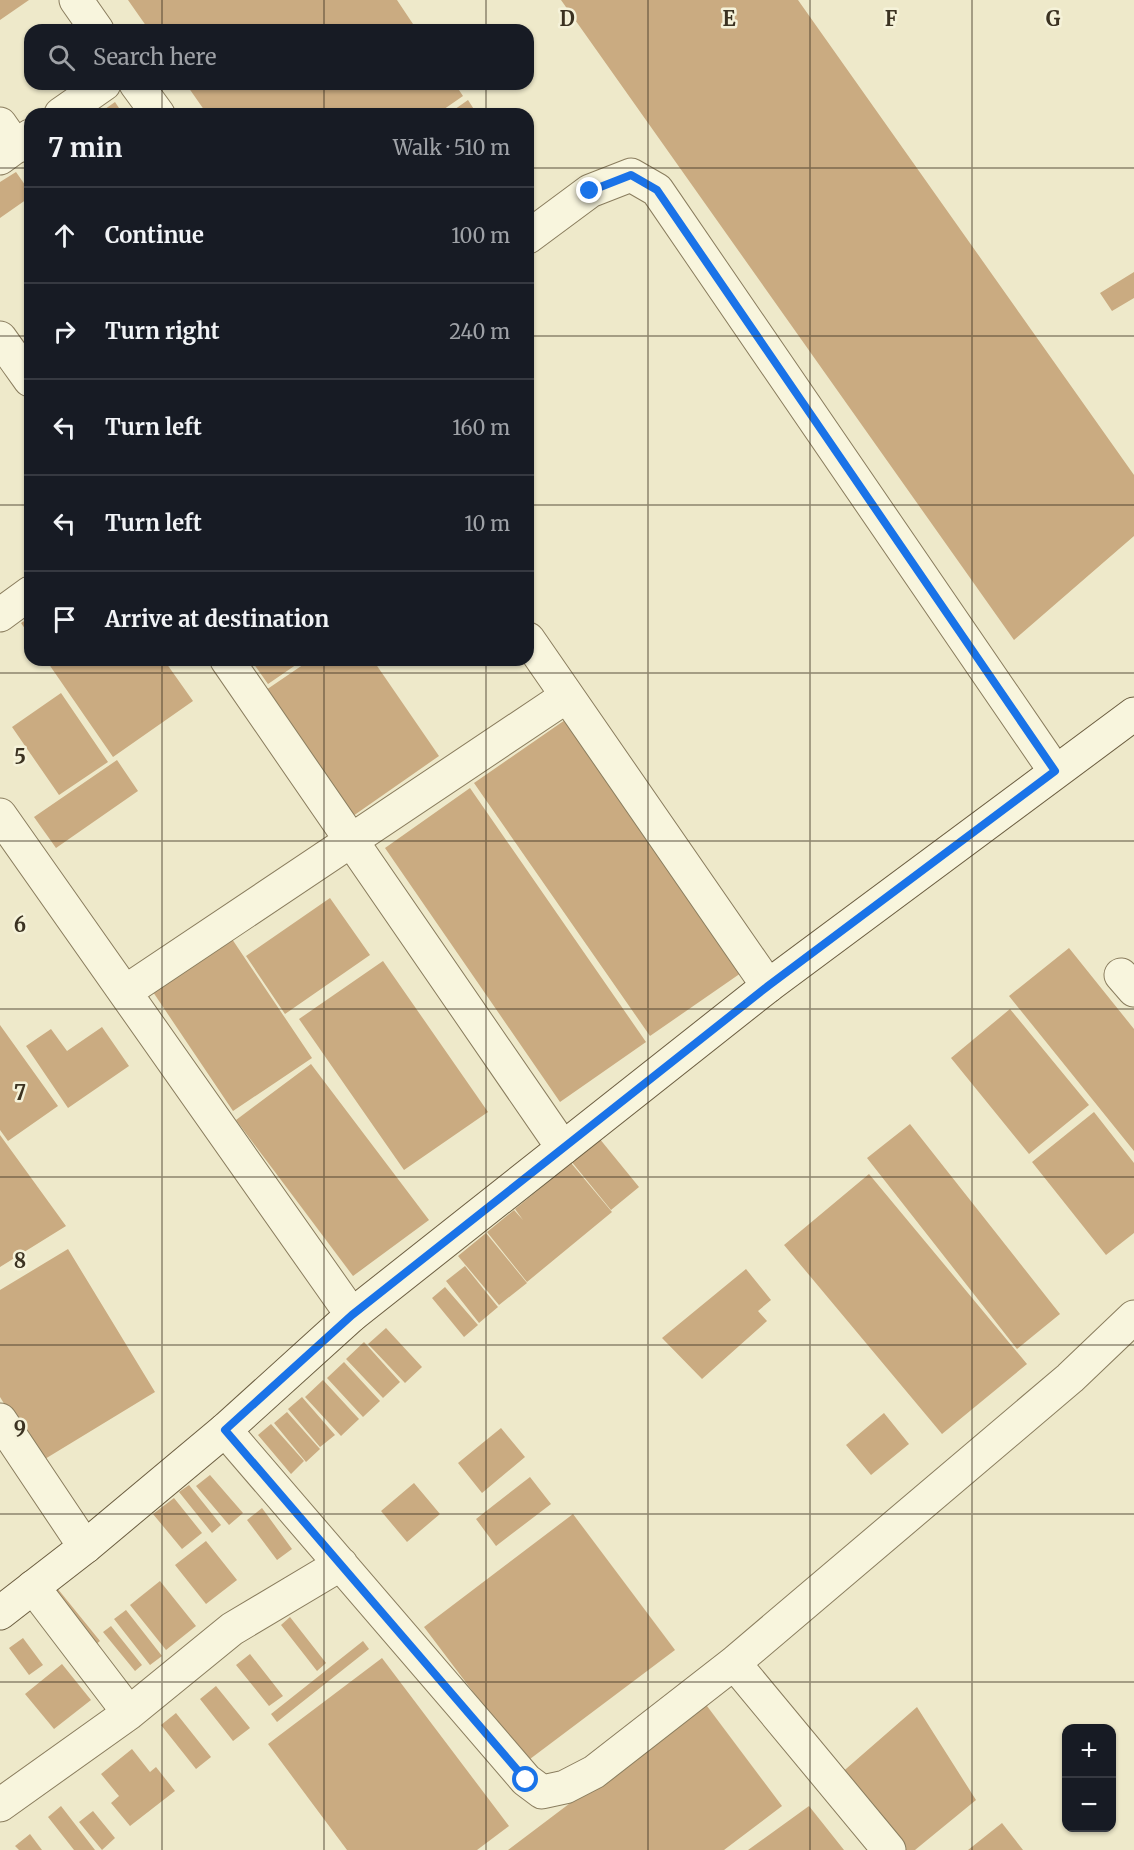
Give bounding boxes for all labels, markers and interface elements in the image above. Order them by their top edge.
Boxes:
text: D [559,6,575,31]
text: E [722,6,736,31]
text: F [885,6,898,31]
text: G [1046,6,1061,31]
search box [24,24,534,90]
icon: search [45,41,78,74]
text: Search here [93,43,216,71]
text: 7 min [48,131,122,164]
text: Walk · 510 m [393,135,510,160]
route end [576,177,602,203]
icon: ahead [48,219,81,252]
text: Continue [105,221,204,249]
text: 100 m [451,223,510,248]
icon: right [48,315,81,348]
text: Turn right [105,317,219,345]
text: 240 m [449,319,510,344]
icon: left [48,411,81,444]
text: Turn left [105,413,202,441]
text: 160 m [452,415,510,440]
icon: left [48,507,81,540]
text: Turn left [105,509,202,537]
text: 10 m [464,511,510,536]
icon: arrive [48,603,81,636]
text: Arrive at destination [105,605,329,633]
text: 5 [14,744,26,769]
text: 6 [14,912,26,937]
text: 7 [14,1080,26,1105]
text: 8 [14,1248,26,1273]
text: 9 [14,1416,26,1441]
map controls [1062,1724,1116,1832]
button: + [1062,1724,1116,1778]
route start [512,1766,538,1792]
button: − [1062,1778,1116,1832]

